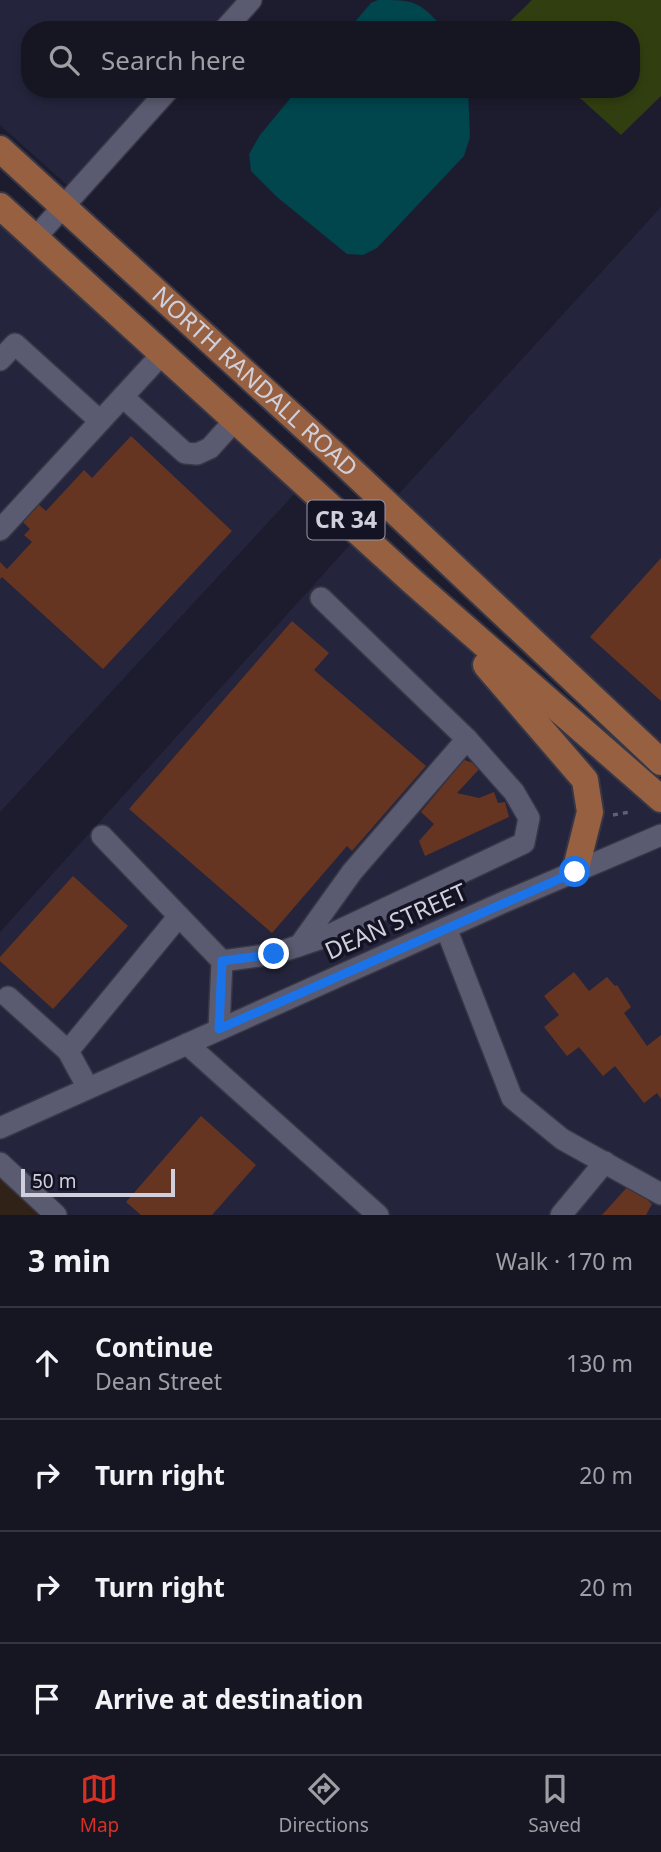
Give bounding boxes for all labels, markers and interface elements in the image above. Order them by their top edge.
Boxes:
search box [21,21,640,98]
icon: search [45,41,83,79]
text: Search here [101,42,246,78]
street label: NORTH RANDALL ROAD [146,278,366,483]
road number: CR 34 [308,500,384,540]
route start [559,856,590,887]
street label: DEAN STREET [319,874,472,967]
route end [258,938,289,969]
scale bar [21,1166,175,1198]
text: 50 m [32,1168,76,1194]
text: 3 min [28,1240,111,1281]
text: Walk · 170 m [496,1245,633,1277]
text: Continue [95,1329,213,1365]
icon: ahead [28,1344,66,1382]
text: 130 m [566,1347,633,1379]
text: Dean Street [95,1365,222,1397]
icon: right [28,1456,66,1494]
text: Turn right [95,1457,225,1493]
text: 20 m [579,1459,633,1491]
icon: right [28,1568,66,1606]
text: Turn right [95,1569,225,1605]
text: 20 m [579,1571,633,1603]
icon: arrive [28,1680,66,1718]
text: Arrive at destination [95,1681,364,1717]
tab: Map [80,1770,119,1838]
tab: Directions [279,1770,369,1838]
tab: Saved [528,1770,581,1838]

